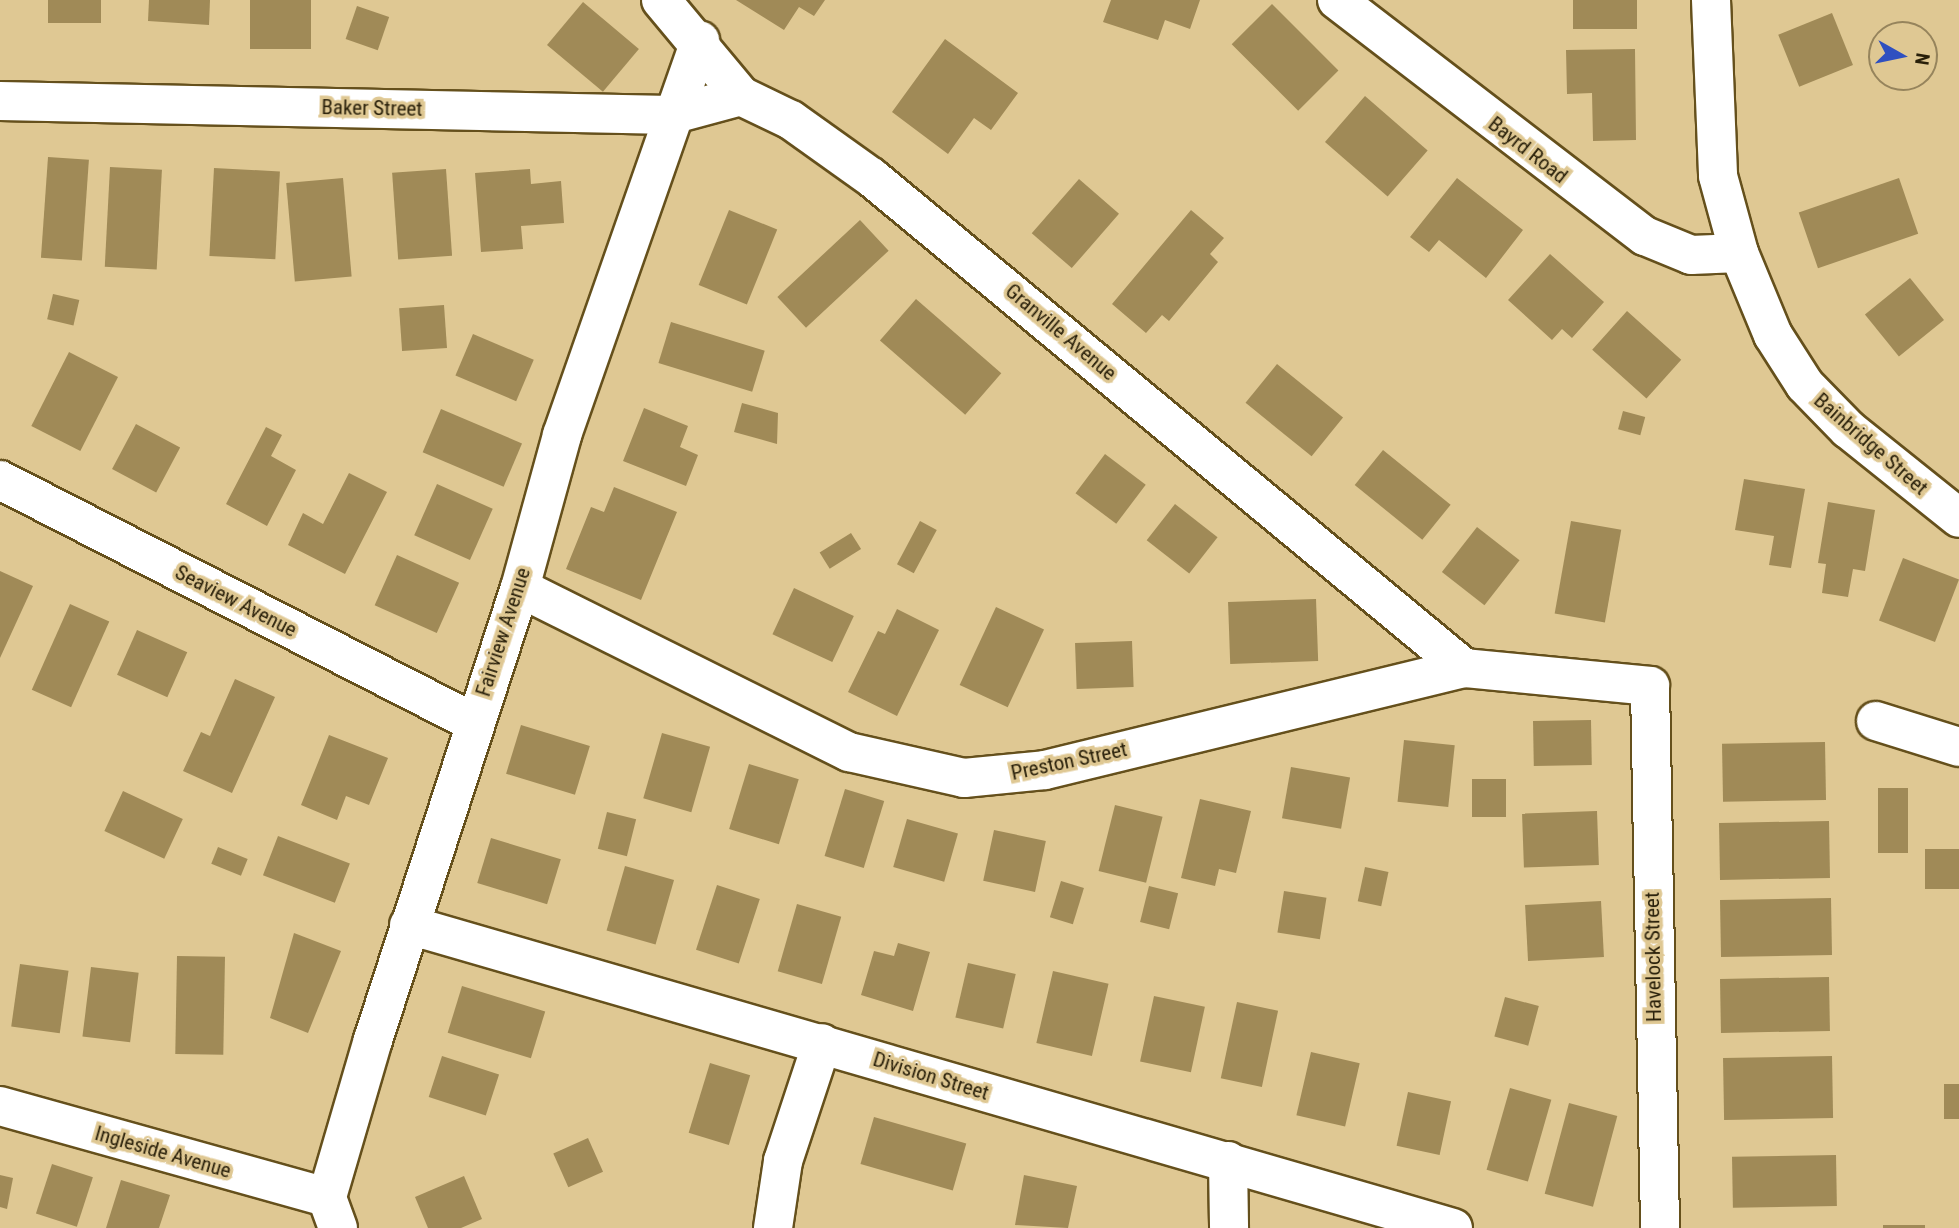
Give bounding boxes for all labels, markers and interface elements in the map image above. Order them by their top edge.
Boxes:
north arrow [1868,21,1938,91]
text: N [1910,51,1935,67]
street label: Baker Street [321,95,423,121]
street label: Bayrd Road [1483,111,1573,189]
street label: Granville Avenue [1000,278,1122,386]
street label: Bainbridge Street [1809,388,1933,500]
street label: Seaview Avenue [171,560,301,642]
street label: Fairview Avenue [470,564,536,700]
street label: Preston Street [1009,736,1129,786]
street label: Havelock Street [1639,892,1667,1022]
street label: Division Street [870,1046,992,1106]
street label: Ingleside Avenue [92,1121,234,1183]

